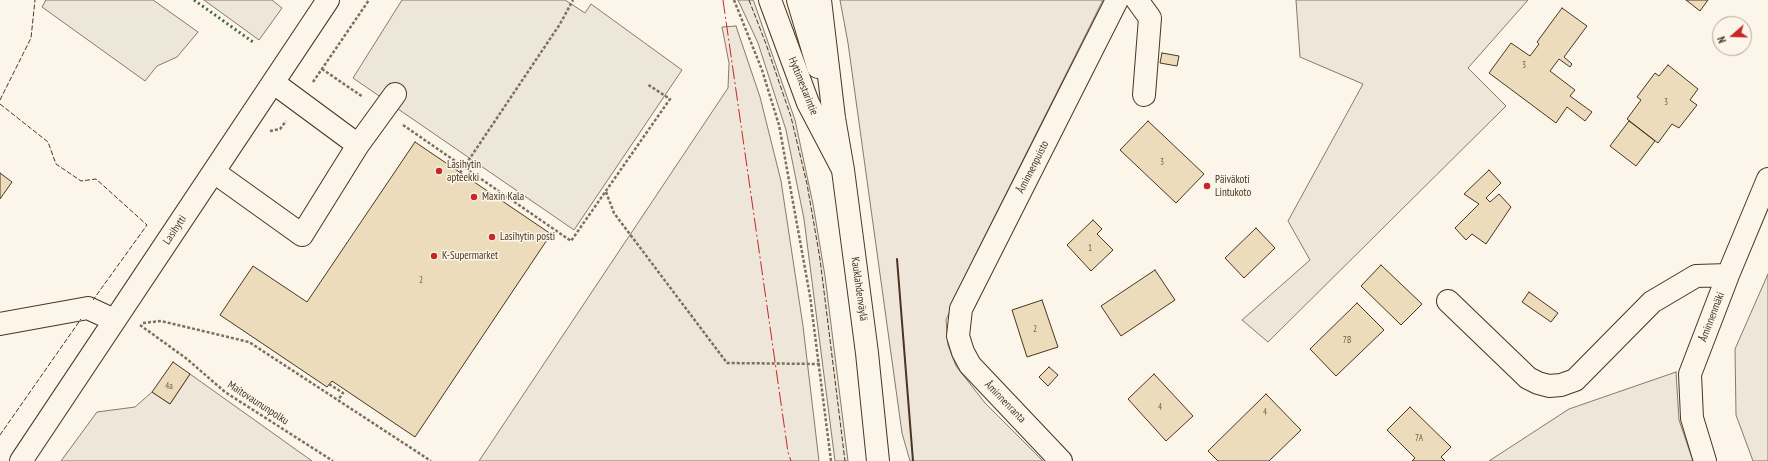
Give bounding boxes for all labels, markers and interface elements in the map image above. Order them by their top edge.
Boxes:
north arrow [1712,16,1752,56]
text: N [1714,35,1729,45]
street label: Hyttimestarintie [785,55,821,117]
house number: 3 [1522,60,1526,70]
house number: 3 [1664,97,1668,107]
street label: Åminnenpuisto [1014,139,1052,195]
house number: 3 [1160,157,1164,167]
place label: Lasihytin apteekki [447,158,481,184]
marker: Lasihytin apteekki [434,166,444,176]
place label: Päiväkoti Lintukoto [1215,173,1251,199]
marker: Päiväkoti Lintukoto [1202,181,1212,191]
place label: Maxin Kala [482,190,524,204]
marker: Maxin Kala [469,192,479,202]
street label: Lasihytti [160,213,190,247]
place label: Lasihytin posti [500,230,555,244]
marker: Lasihytin posti [487,232,497,242]
house number: 1 [1088,243,1092,253]
place label: K-Supermarket [442,249,498,263]
marker: K-Supermarket [429,251,439,261]
street label: Kauklahdenväylä [848,256,870,322]
house number: 2 [419,275,423,285]
street label: Åminnenmäki [1697,290,1727,344]
house number: 2 [1033,324,1037,334]
house number: 7B [1343,335,1351,345]
street label: Maitovaununpolku [225,378,291,428]
street label: Åminnenranta [982,378,1028,426]
house number: 4a [165,381,173,391]
house number: 4 [1158,402,1162,412]
house number: 4 [1263,407,1267,417]
house number: 7A [1415,433,1423,443]

